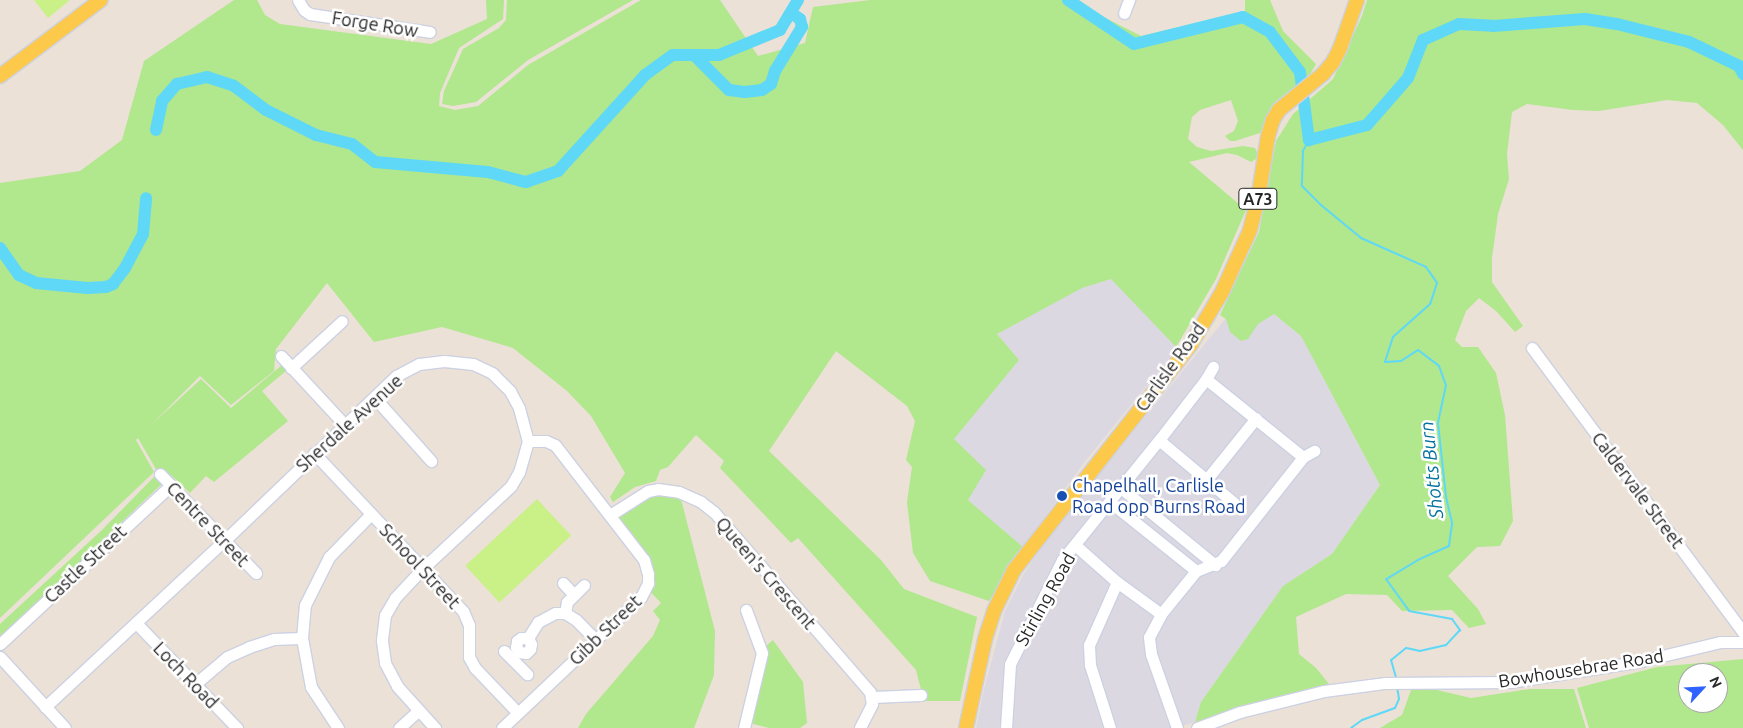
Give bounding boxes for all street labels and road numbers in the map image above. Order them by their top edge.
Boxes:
street label: Forge Row [330,7,420,41]
road number: A73 [1238,185,1278,212]
street label: Carlisle Road [1131,318,1209,416]
street label: Sherdale Avenue [291,370,407,476]
street label: Caldervale Street [1587,428,1689,552]
street label: Centre Street [162,477,254,571]
street label: Queen's Crescent [711,513,821,633]
street label: School Street [375,519,465,613]
street label: Castle Street [40,521,130,607]
street label: Stirling Road [1011,549,1079,649]
street label: Gibb Street [564,590,646,670]
street label: Loch Road [149,637,223,713]
street label: Bowhousebrae Road [1497,644,1665,692]

